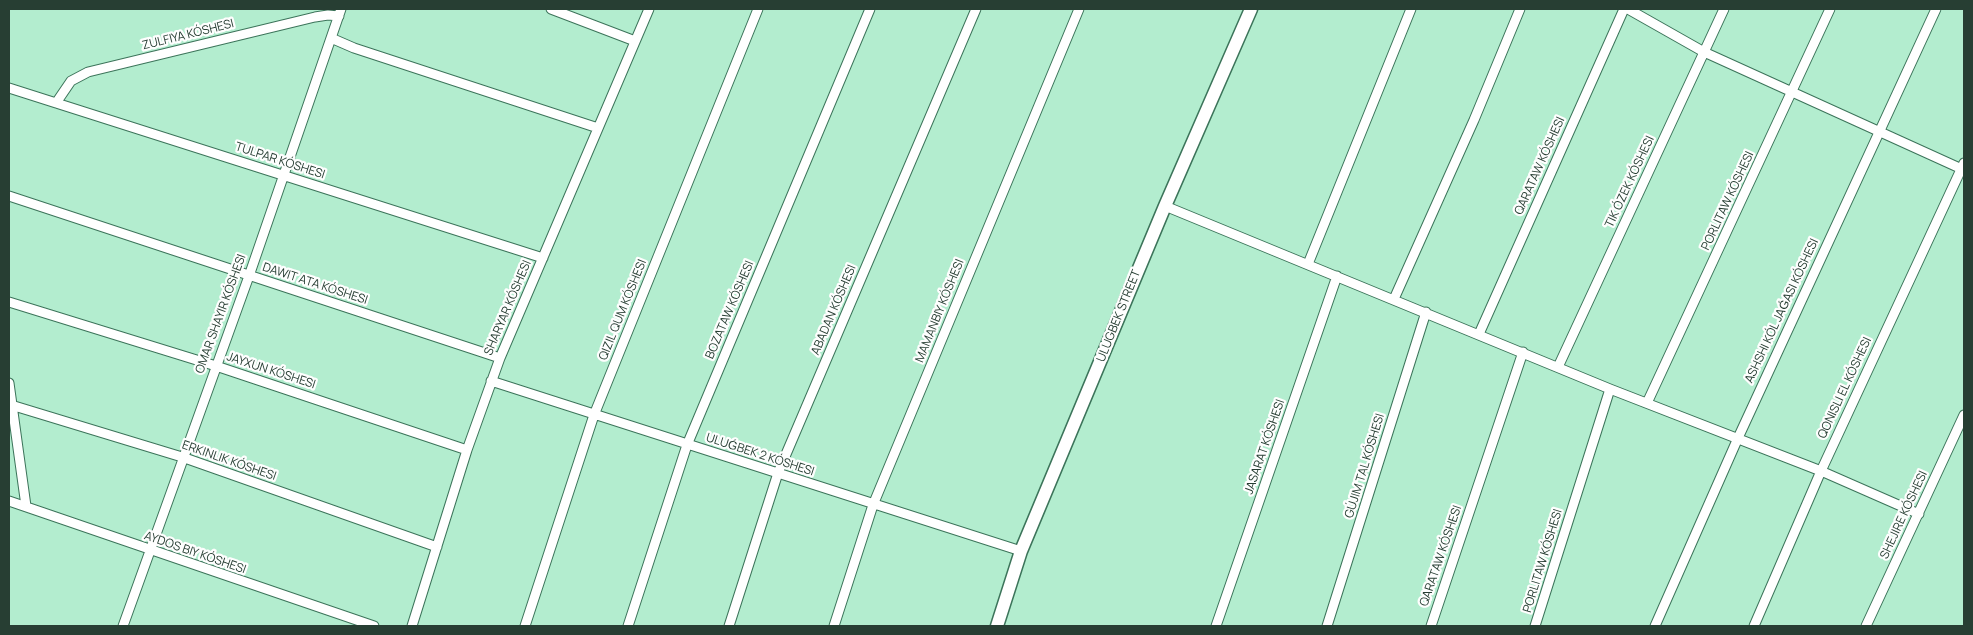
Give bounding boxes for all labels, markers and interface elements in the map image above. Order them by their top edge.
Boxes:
street label: ZULFIYA KÓSHESI [141,17,235,53]
street label: QARATAW KÓSHESI [1512,115,1568,217]
street label: TIK ÓZEK KÓSHESI [1602,134,1658,230]
street label: TULPAR KÓSHESI [233,140,327,182]
street label: PORLITAW KÓSHESI [1699,149,1757,253]
street label: ASHSHI KÓL JAǴASI KÓSHESI [1742,237,1822,385]
street label: OMAR SHAYIR KÓSHESI [193,252,249,376]
street label: QIZIL QUM KÓSHESI [596,257,650,363]
street label: MAMANBIY KÓSHESI [913,257,967,365]
street label: SHARYAR KÓSHESI [481,258,535,358]
street label: BOZATAW KÓSHESI [703,259,757,361]
street label: DAWIT ATA KÓSHESI [261,260,369,308]
street label: ABADAN KÓSHESI [809,263,859,357]
street label: ULUGBEK STREET [1094,268,1144,364]
street label: QONISLI EL KÓSHESI [1815,335,1875,441]
street label: JAYXUN KÓSHESI [225,350,317,392]
street label: JASARAT KÓSHESI [1242,398,1288,496]
street label: GÚJIM TAL KÓSHESI [1342,412,1388,520]
street label: ULUǴBEK 2 KÓSHESI [704,431,816,479]
street label: ERKINLIK KÓSHESI [180,438,278,484]
street label: SHEJIRE KÓSHESI [1877,469,1931,561]
street label: QARATAW KÓSHESI [1417,504,1465,608]
street label: PORLITAW KÓSHESI [1520,508,1566,614]
street label: AYDOS BIY KÓSHESI [142,529,248,577]

